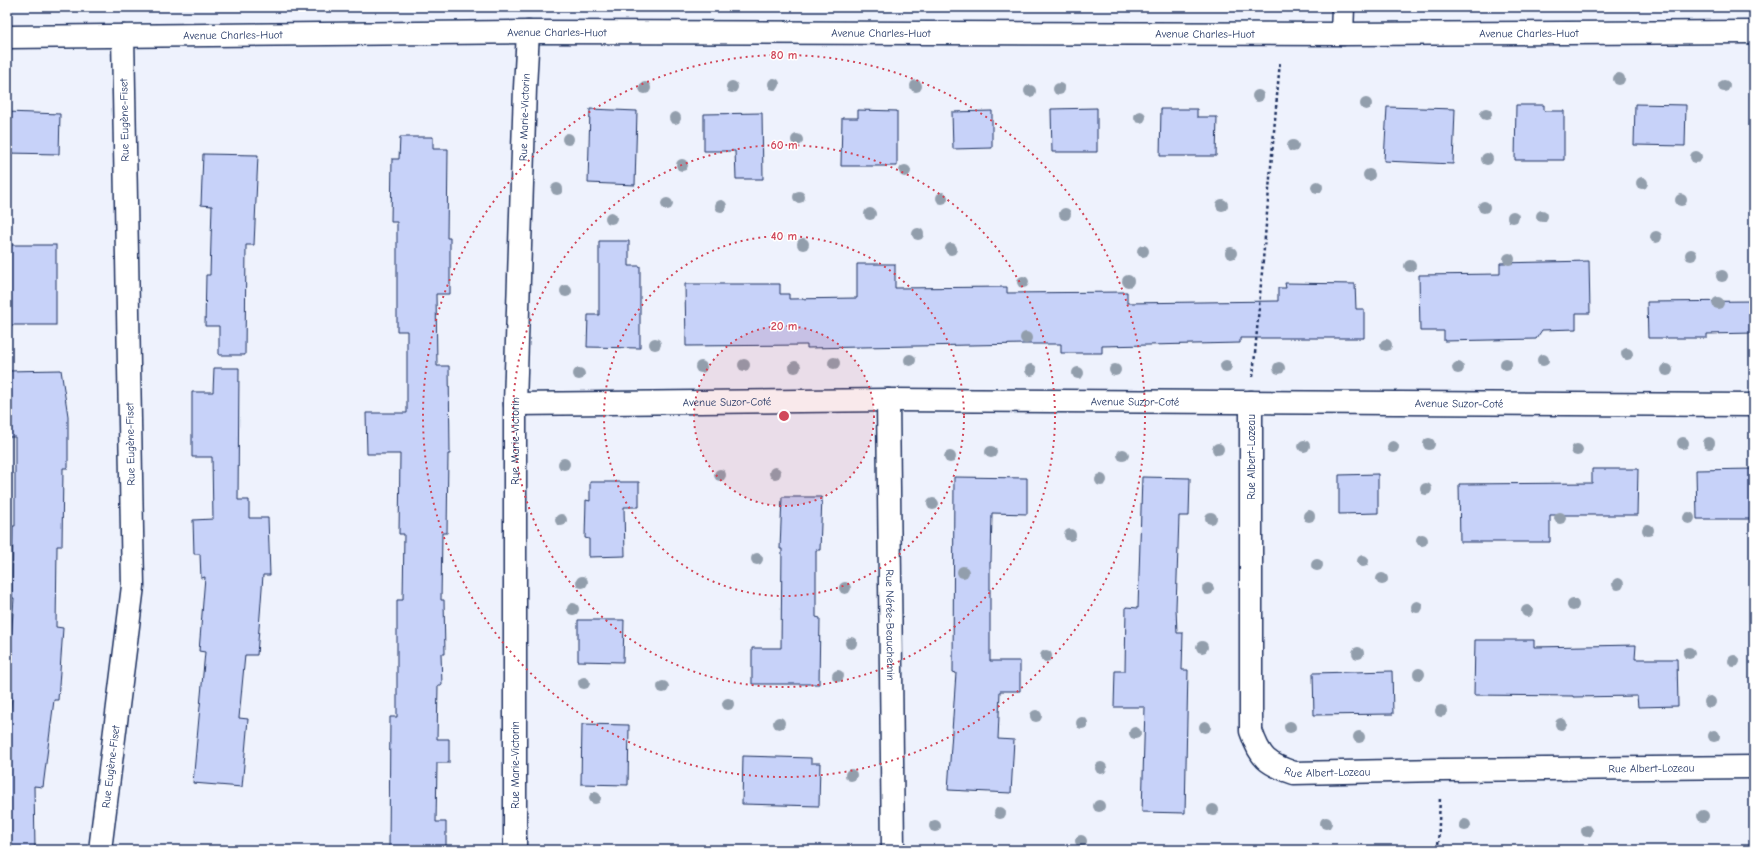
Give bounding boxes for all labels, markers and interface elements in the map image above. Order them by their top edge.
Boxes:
street label: Avenue Charles-Huot [507,26,608,39]
street label: Avenue Charles-Huot [831,27,932,40]
street label: Avenue Charles-Huot [1479,27,1580,40]
street label: Avenue Charles-Huot [183,28,284,42]
street label: Avenue Charles-Huot [1155,28,1256,41]
text: 80 m [771,48,797,62]
street label: Rue Marie-Victorin [517,73,533,161]
street label: Rue Eugène-Fiset [117,78,132,162]
text: 60 m [771,138,797,152]
text: 40 m [771,229,797,243]
text: 20 m [771,319,797,333]
street label: Avenue Suzor-Coté [683,395,772,409]
street label: Avenue Suzor-Coté [1091,395,1180,409]
street label: Rue Marie-Victorin [509,397,522,485]
street label: Avenue Suzor-Coté [1415,397,1504,411]
street label: Rue Eugène-Fiset [123,402,138,486]
centre of rings [777,409,791,423]
street label: Rue Albert-Lozeau [1245,414,1258,500]
street label: Rue Nérée-Beauchemin [883,569,897,681]
street label: Rue Marie-Victorin [509,721,522,809]
street label: Rue Eugène-Fiset [99,724,123,809]
street label: Rue Albert-Lozeau [1608,762,1694,775]
street label: Rue Albert-Lozeau [1282,764,1370,780]

